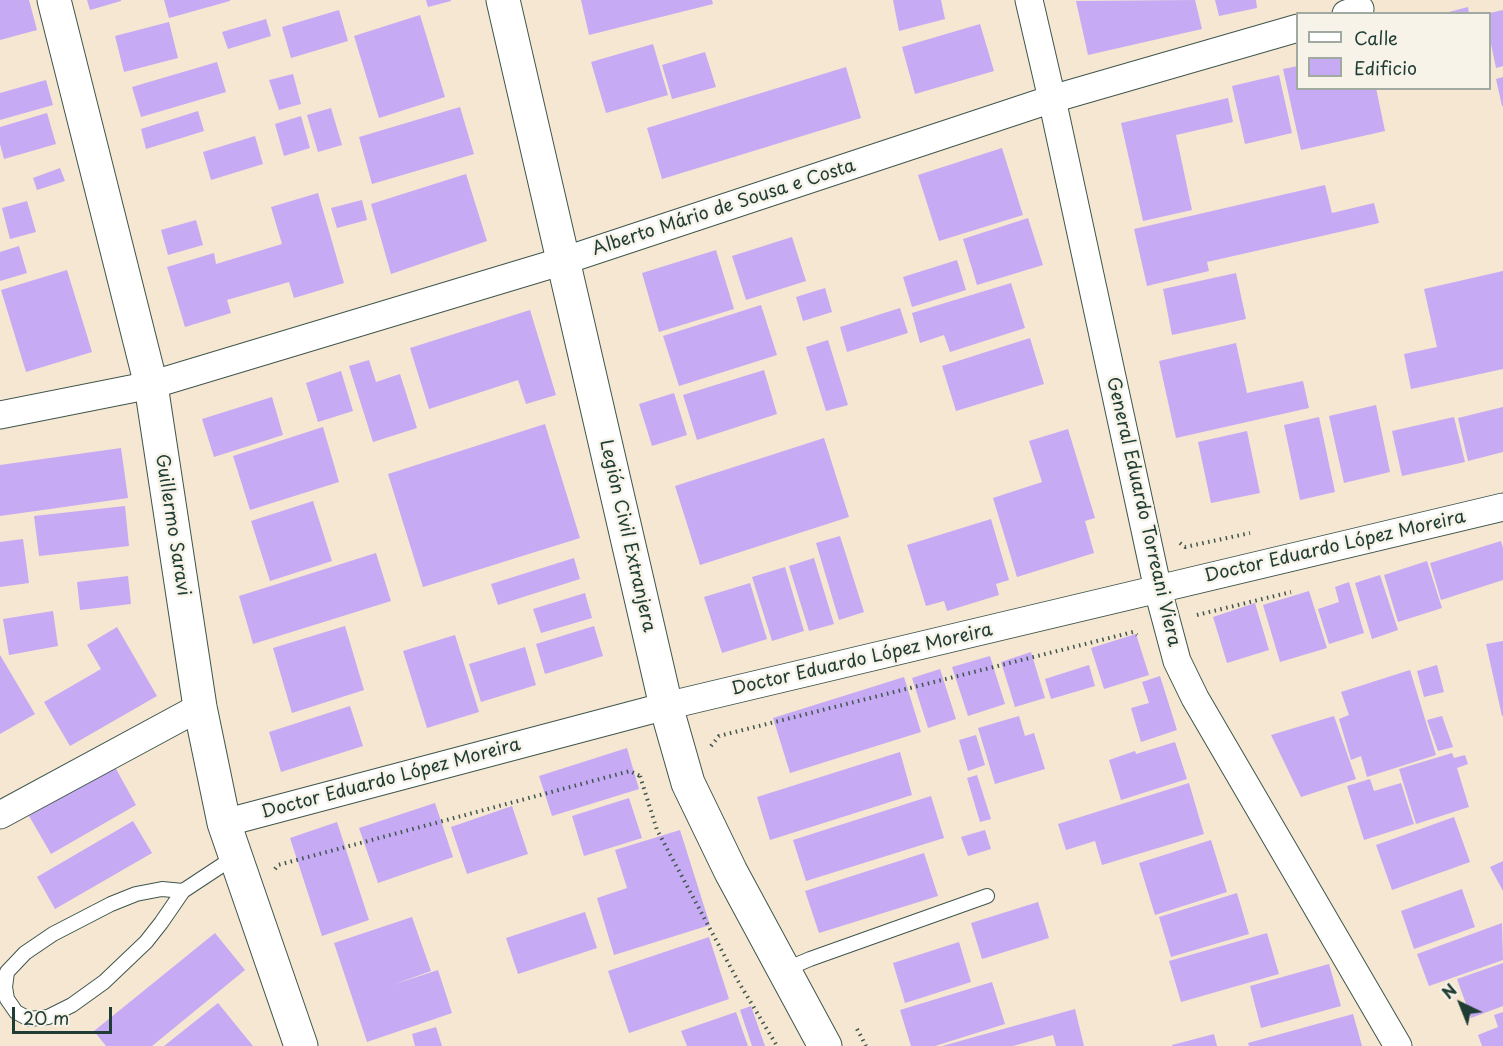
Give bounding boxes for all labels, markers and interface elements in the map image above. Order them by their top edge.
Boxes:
legend [1296,12,1491,90]
text: Calle [1354,24,1398,51]
text: Edificio [1354,54,1417,81]
street label: Alberto Mário de Sousa e Costa [590,155,858,261]
street label: General Eduardo Torreani Viera [1101,375,1185,649]
street label: Legión Civil Extranjera [594,438,660,634]
street label: Guillermo Saravi [150,452,194,598]
street label: Doctor Eduardo López Moreira [1202,506,1468,588]
street label: Doctor Eduardo López Moreira [729,619,995,701]
street label: Doctor Eduardo López Moreira [259,734,523,824]
north arrow [1431,974,1491,1034]
text: N [1436,978,1462,1004]
scale bar [15,995,116,1033]
text: 20 m [23,1004,69,1031]

